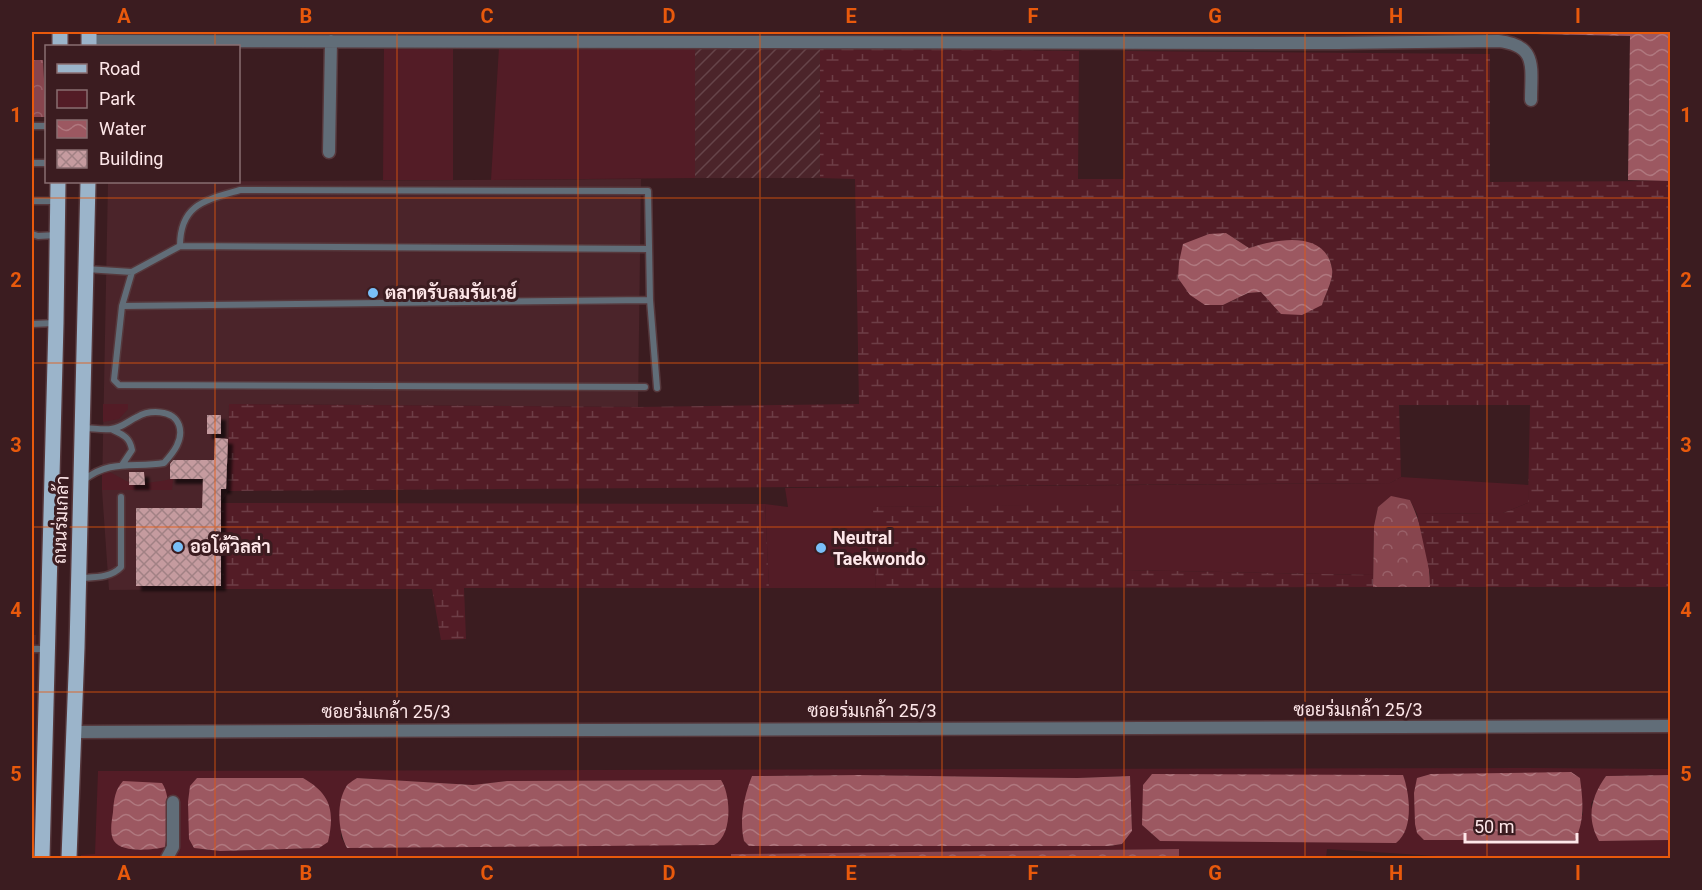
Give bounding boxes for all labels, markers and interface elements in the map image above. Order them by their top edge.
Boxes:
text: A [117,4,131,28]
text: B [300,4,312,28]
text: C [480,4,494,28]
text: D [663,4,676,28]
text: E [845,4,857,28]
text: F [1028,4,1039,28]
text: G [1208,4,1222,28]
text: H [1389,4,1403,28]
text: I [1575,4,1581,28]
legend [45,45,240,183]
text: Road [99,58,140,79]
text: Park [99,88,136,109]
text: 1 [10,103,22,127]
text: 1 [1680,103,1692,127]
text: Water [99,118,146,139]
text: Building [99,148,163,169]
text: 2 [10,268,22,292]
text: 2 [1680,268,1692,292]
place label: ตลาดรับลมรันเวย์ [385,280,518,303]
marker: ตลาดรับลมรันเวย์ [366,286,380,300]
text: 3 [10,433,22,457]
text: 3 [1680,433,1692,457]
street label: ถนนร่มเกล้า [47,475,73,564]
place label: Neutral Taekwondo [833,527,926,569]
place label: ออโต้วิลล่า [190,534,271,557]
marker: ออโต้วิลล่า [171,540,185,554]
marker: Neutral Taekwondo [814,541,828,555]
text: 4 [10,598,22,622]
text: 4 [1680,598,1692,622]
street label: ซอยร่มเกล้า 25/3 [1293,698,1423,720]
street label: ซอยร่มเกล้า 25/3 [807,699,937,721]
street label: ซอยร่มเกล้า 25/3 [321,700,451,722]
text: 5 [10,762,22,786]
text: 5 [1680,762,1692,786]
scale bar [1465,806,1578,844]
text: 50 m [1474,816,1514,837]
text: A [117,861,131,885]
text: B [300,861,312,885]
text: C [480,861,494,885]
text: D [663,861,676,885]
text: E [845,861,857,885]
text: F [1028,861,1039,885]
text: G [1208,861,1222,885]
text: H [1389,861,1403,885]
text: I [1575,861,1581,885]

